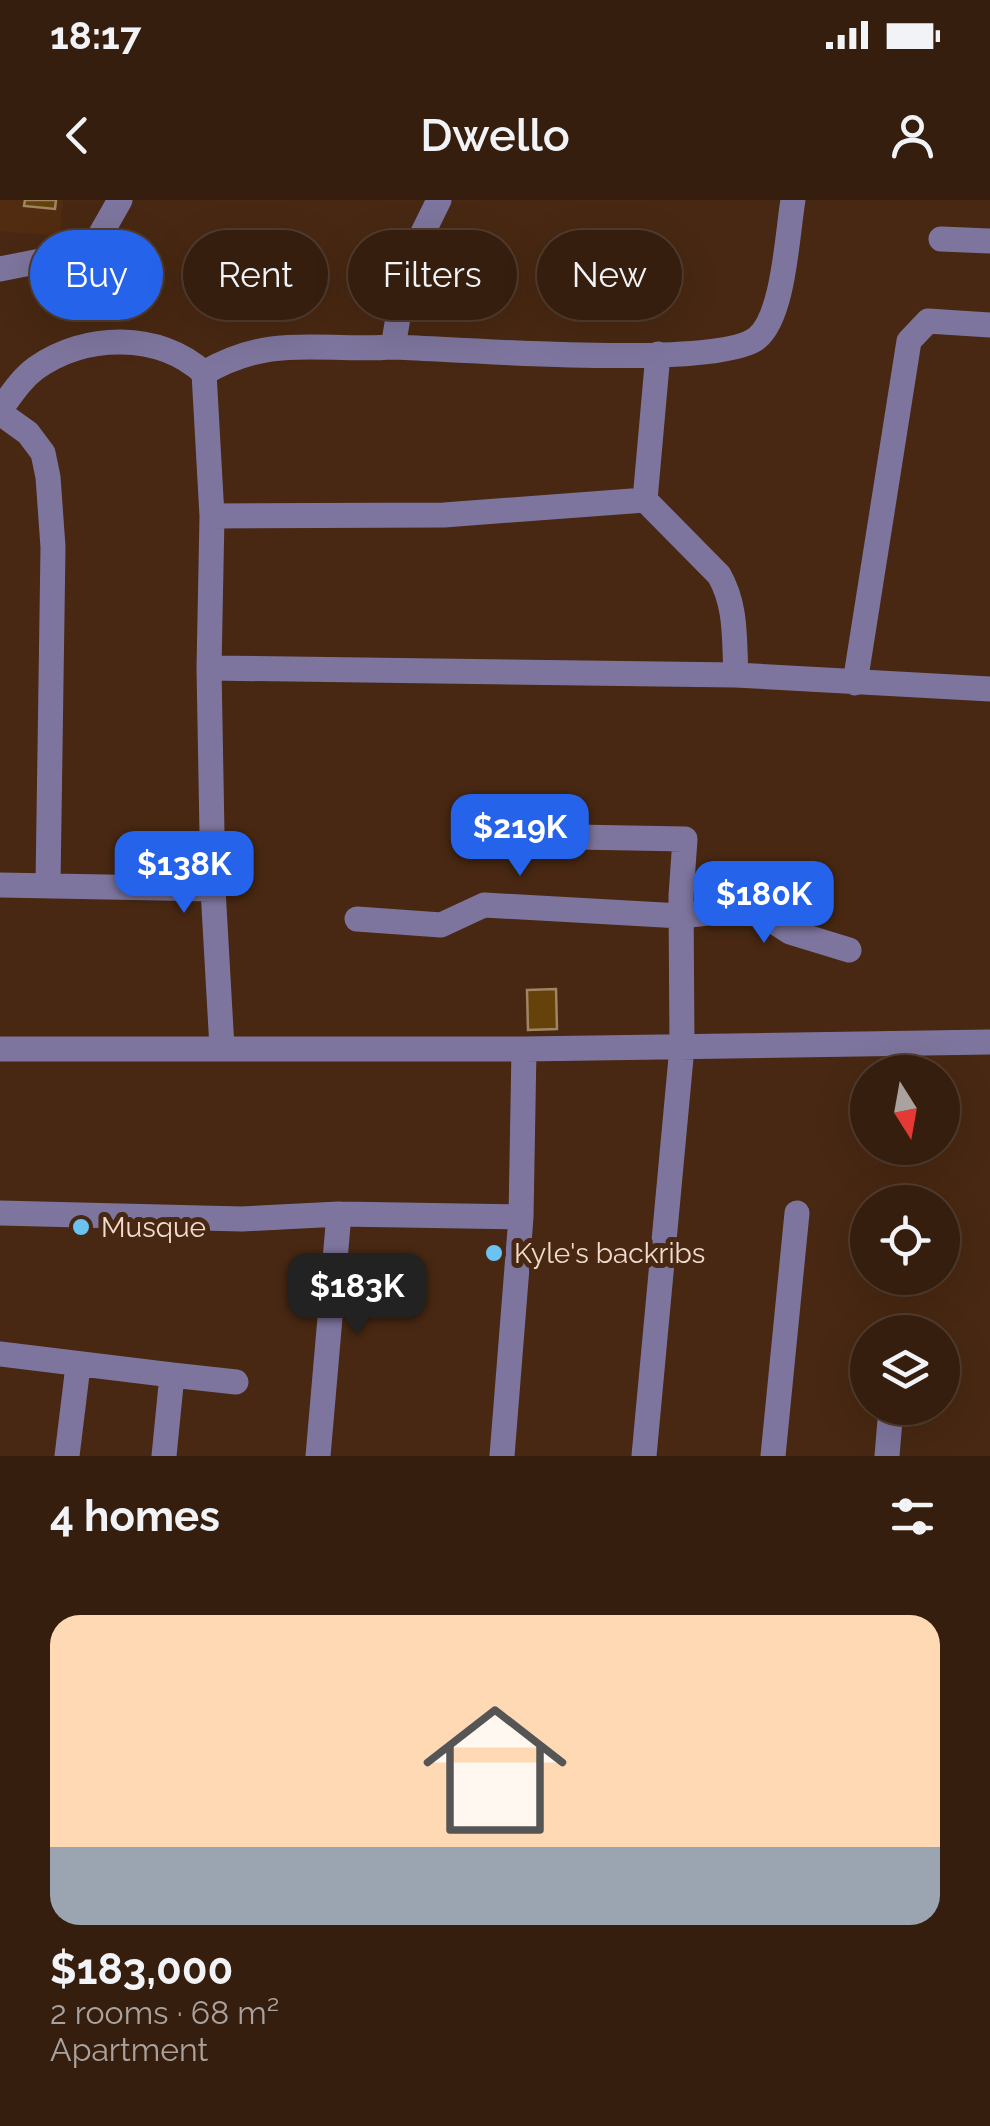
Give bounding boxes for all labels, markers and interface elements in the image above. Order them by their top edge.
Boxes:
text: 18:17 [50,13,141,58]
icon: back [50,108,105,163]
icon: person [885,108,940,163]
text: Dwello [420,109,570,162]
chip: Buy [30,230,163,320]
chip: Rent [183,230,328,320]
chip: Filters [348,230,517,320]
chip: New [537,230,682,320]
pin: $219K [450,794,590,879]
text: $219K [473,808,567,845]
pin: $138K [114,831,254,916]
text: $138K [137,845,231,882]
pin: $180K [694,861,834,946]
text: $180K [716,875,812,912]
north arrow [850,1055,960,1165]
map controls [850,1055,960,1425]
button: locate [850,1185,960,1295]
place label: Musque [101,1211,206,1244]
marker: Musque [70,1216,92,1238]
place label: Kyle's backribs [514,1237,705,1270]
marker: Kyle's backribs [483,1242,505,1264]
pin: $183K [287,1253,427,1338]
text: $183K [310,1267,404,1304]
button: layers [850,1315,960,1425]
icon: filters [885,1489,940,1544]
text: 4 homes [50,1492,220,1541]
icon: home [405,1680,585,1860]
text: $183,000 [50,1945,233,1994]
text: 2 rooms · 68 m² [50,1994,279,2031]
text: Apartment [50,2031,208,2068]

